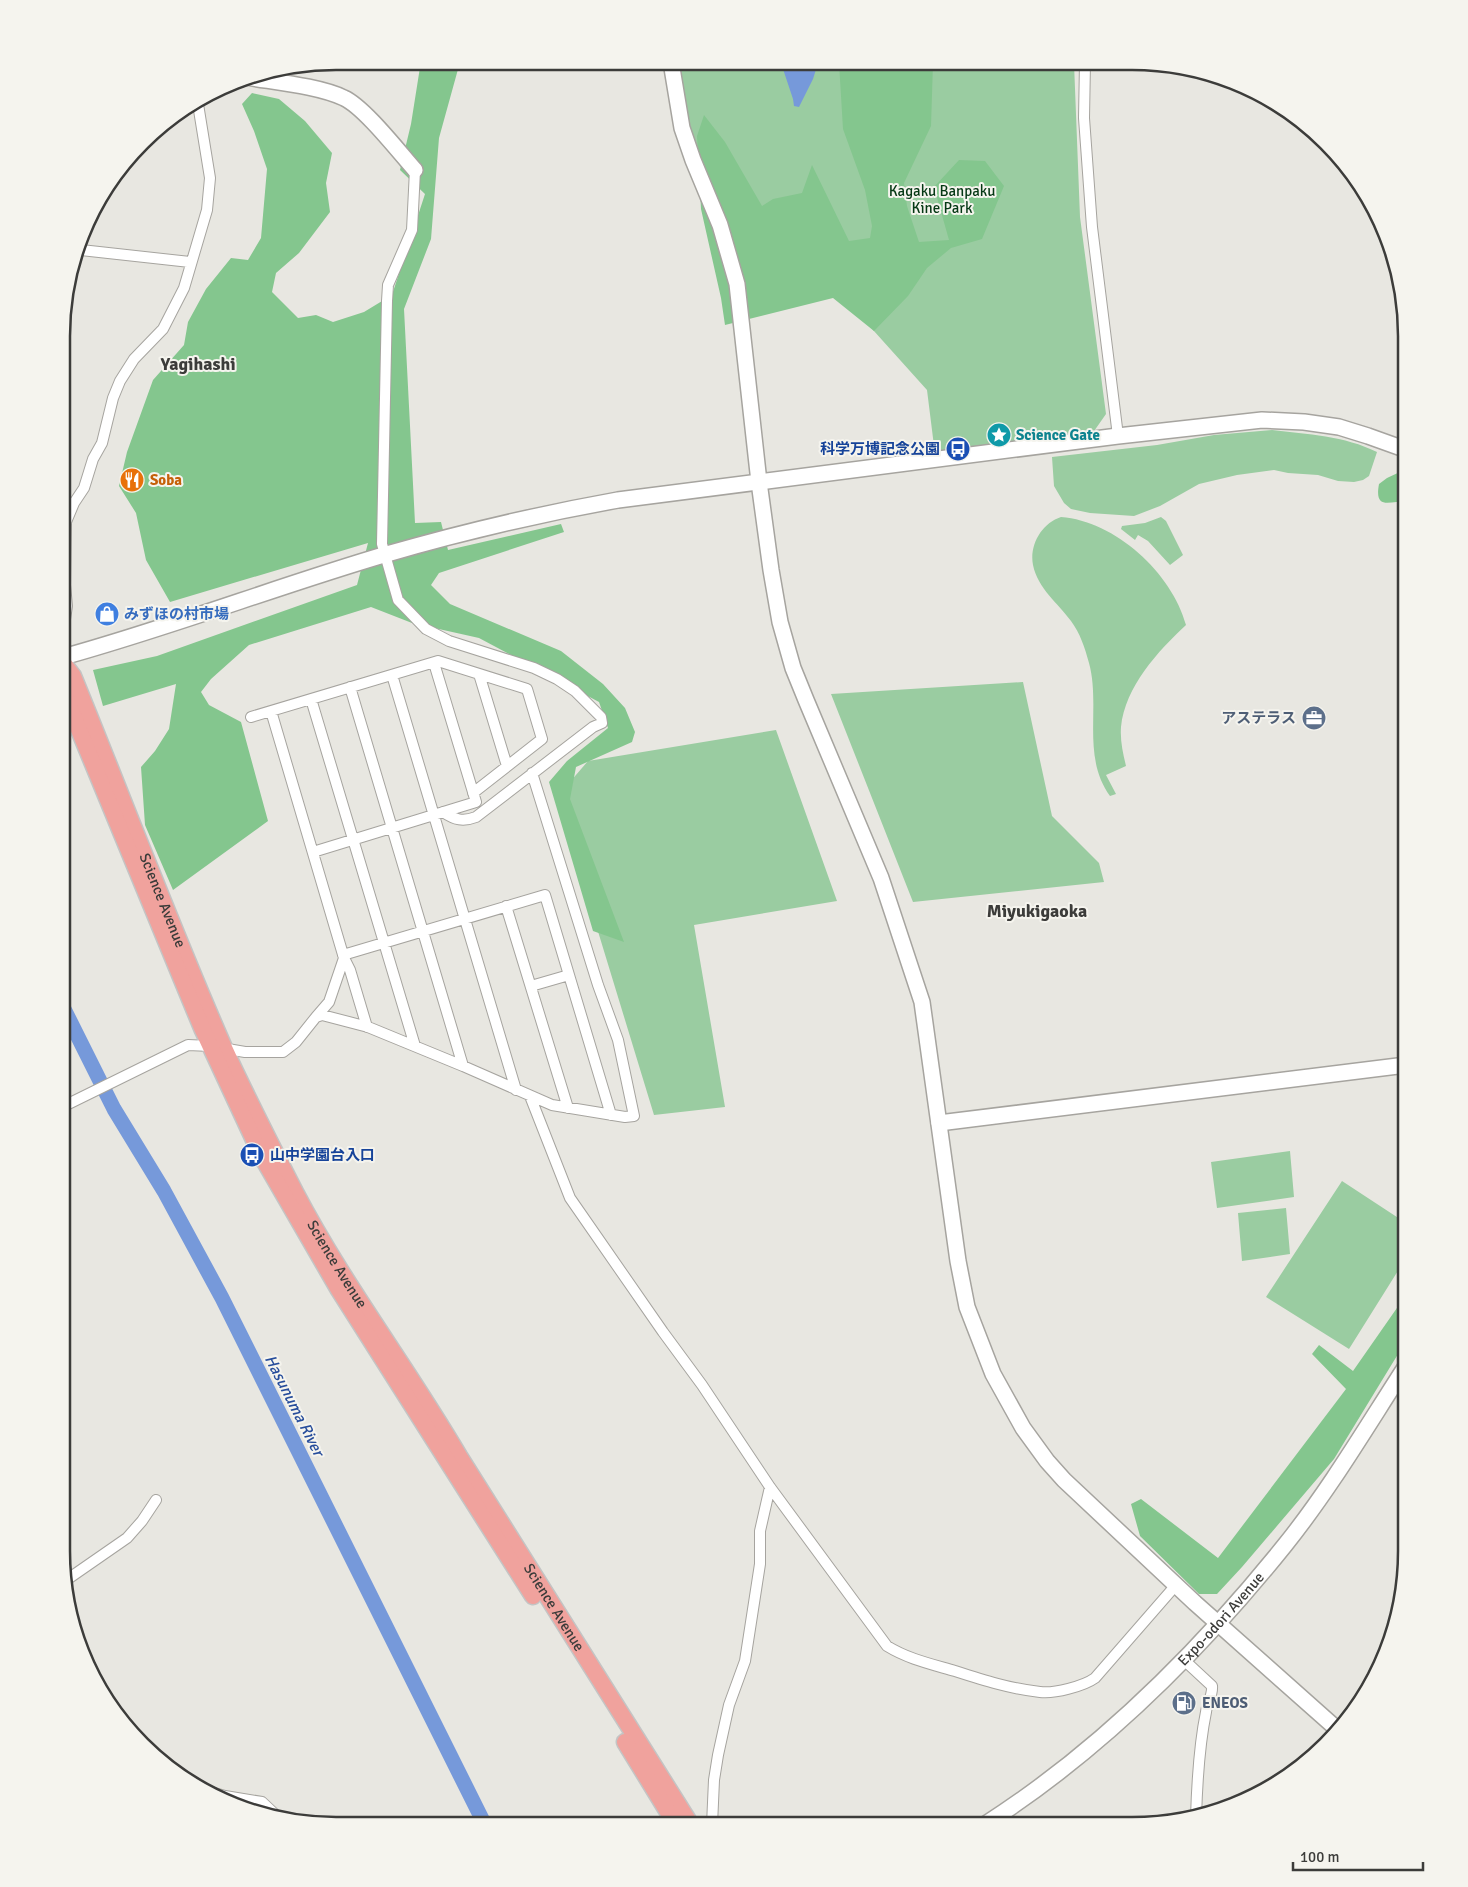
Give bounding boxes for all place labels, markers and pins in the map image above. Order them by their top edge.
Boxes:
place icon: Science Gate [986,422,1012,448]
place label: Science Gate [1016,426,1100,444]
bus stop icon: 科学万博記念公園 [945,436,971,462]
place label: 科学万博記念公園 [820,440,940,458]
restaurant icon: Soba [119,467,145,493]
place label: Soba [150,471,182,489]
shop icon: みずほの村市場 [94,601,120,627]
place label: みずほの村市場 [124,605,229,623]
office icon: アステラス [1301,705,1327,731]
place label: アステラス [1221,709,1296,727]
bus stop icon: 山中学園台入口 [239,1142,265,1168]
place label: 山中学園台入口 [270,1146,375,1164]
fuel station icon: ENEOS [1171,1690,1197,1716]
place label: ENEOS [1202,1694,1248,1712]

